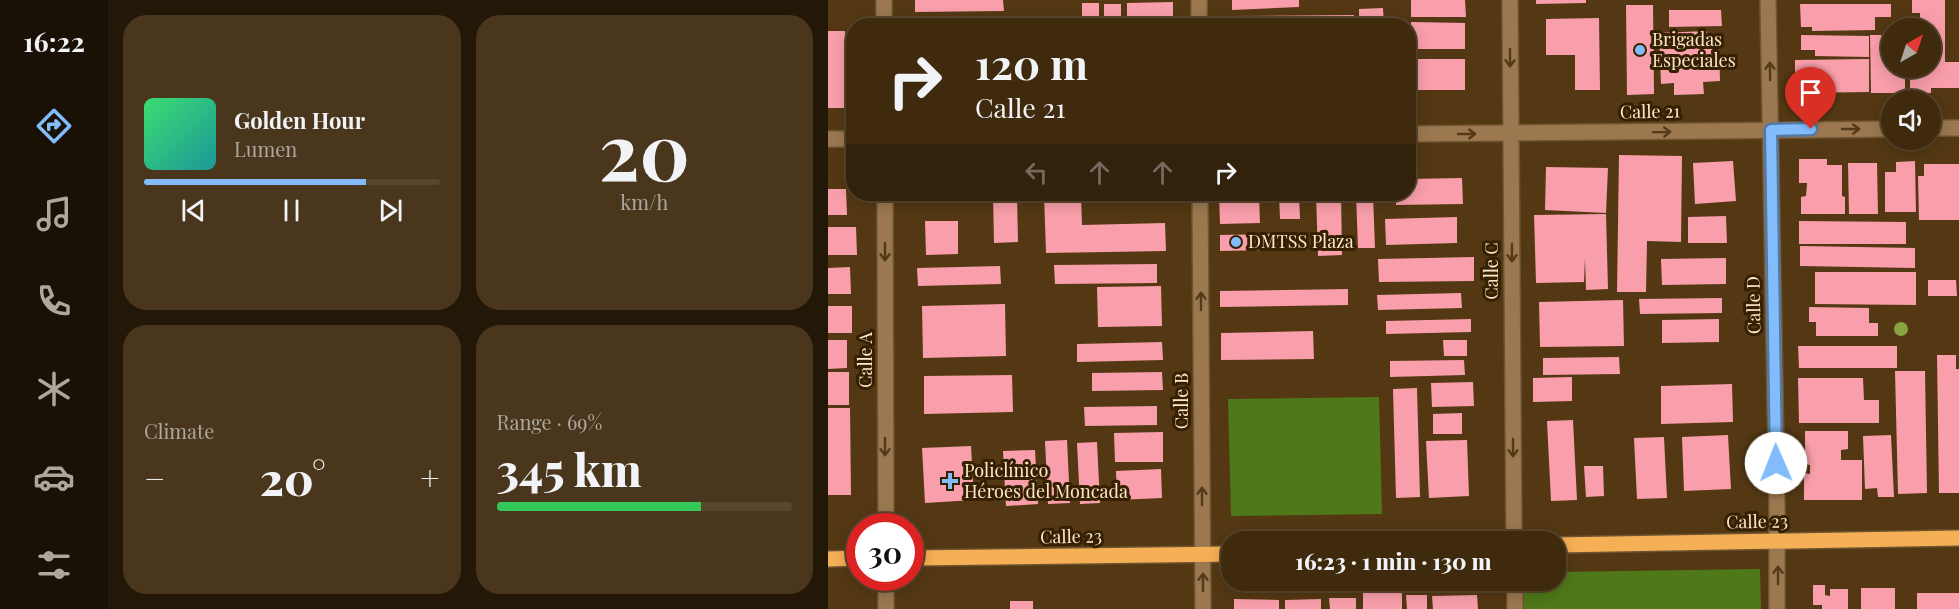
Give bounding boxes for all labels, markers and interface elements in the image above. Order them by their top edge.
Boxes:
north arrow [1881,18,1941,78]
map controls [1881,18,1941,150]
text: 16:22 [23,23,85,59]
place label: Brigadas Especiales [1652,27,1736,72]
text: 120 m [975,35,1088,91]
icon: right [876,42,954,120]
marker: Brigadas Especiales [1633,43,1647,57]
one-way arrow [1504,48,1516,68]
one-way arrow [1764,62,1775,82]
pin [1785,67,1836,129]
icon: arrive [1794,76,1827,109]
text: Calle 21 [975,89,1066,125]
button: sound [1881,90,1941,150]
text: 20 [599,97,690,201]
street label: Calle 21 [1620,98,1681,124]
icon: directions [33,105,75,147]
text: Golden Hour [234,105,365,135]
one-way arrow [1840,123,1860,135]
one-way arrow [1651,126,1671,137]
one-way arrow [1456,128,1476,140]
text: Lumen [234,135,297,162]
icon: left [1020,156,1053,189]
icon: ahead [1083,156,1116,189]
icon: ahead [1146,156,1179,189]
icon: right [1209,156,1242,189]
text: km/h [620,188,668,215]
icon: music [33,193,75,235]
icon: previous [177,194,210,227]
icon: pause [275,194,308,227]
icon: next [374,194,407,227]
place label: DMTSS Plaza [1248,229,1354,253]
marker: DMTSS Plaza [1229,235,1243,249]
one-way arrow [879,241,891,261]
street label: Calle C [1479,242,1503,300]
one-way arrow [1506,243,1518,263]
street label: Calle D [1740,276,1766,334]
icon: phone [33,280,75,322]
one-way arrow [1195,292,1207,312]
street label: Calle A [853,331,877,388]
icon: climate [33,368,75,410]
street label: Calle B [1169,373,1193,429]
text: Range · 69% [497,408,602,435]
text: Climate [144,417,214,444]
position arrow [1744,431,1808,495]
one-way arrow [879,436,891,456]
text: 345 km [497,438,642,498]
one-way arrow [1507,438,1519,458]
text: 20° [260,447,326,507]
text: − [144,455,165,499]
text: + [420,455,440,499]
icon: car [33,456,75,498]
place label: Policlínico Héroes del Moncada [964,458,1128,503]
marker: Policlínico Héroes del Moncada [941,472,959,490]
one-way arrow [1196,487,1208,507]
street label: Calle 23 [1726,508,1788,534]
speed limit sign: 30 [846,513,924,591]
street label: Calle 23 [1040,523,1102,549]
icon: filters [33,544,75,586]
text: 16:23 · 1 min · 130 m [1295,546,1492,576]
one-way arrow [1772,566,1783,586]
one-way arrow [1197,572,1209,592]

